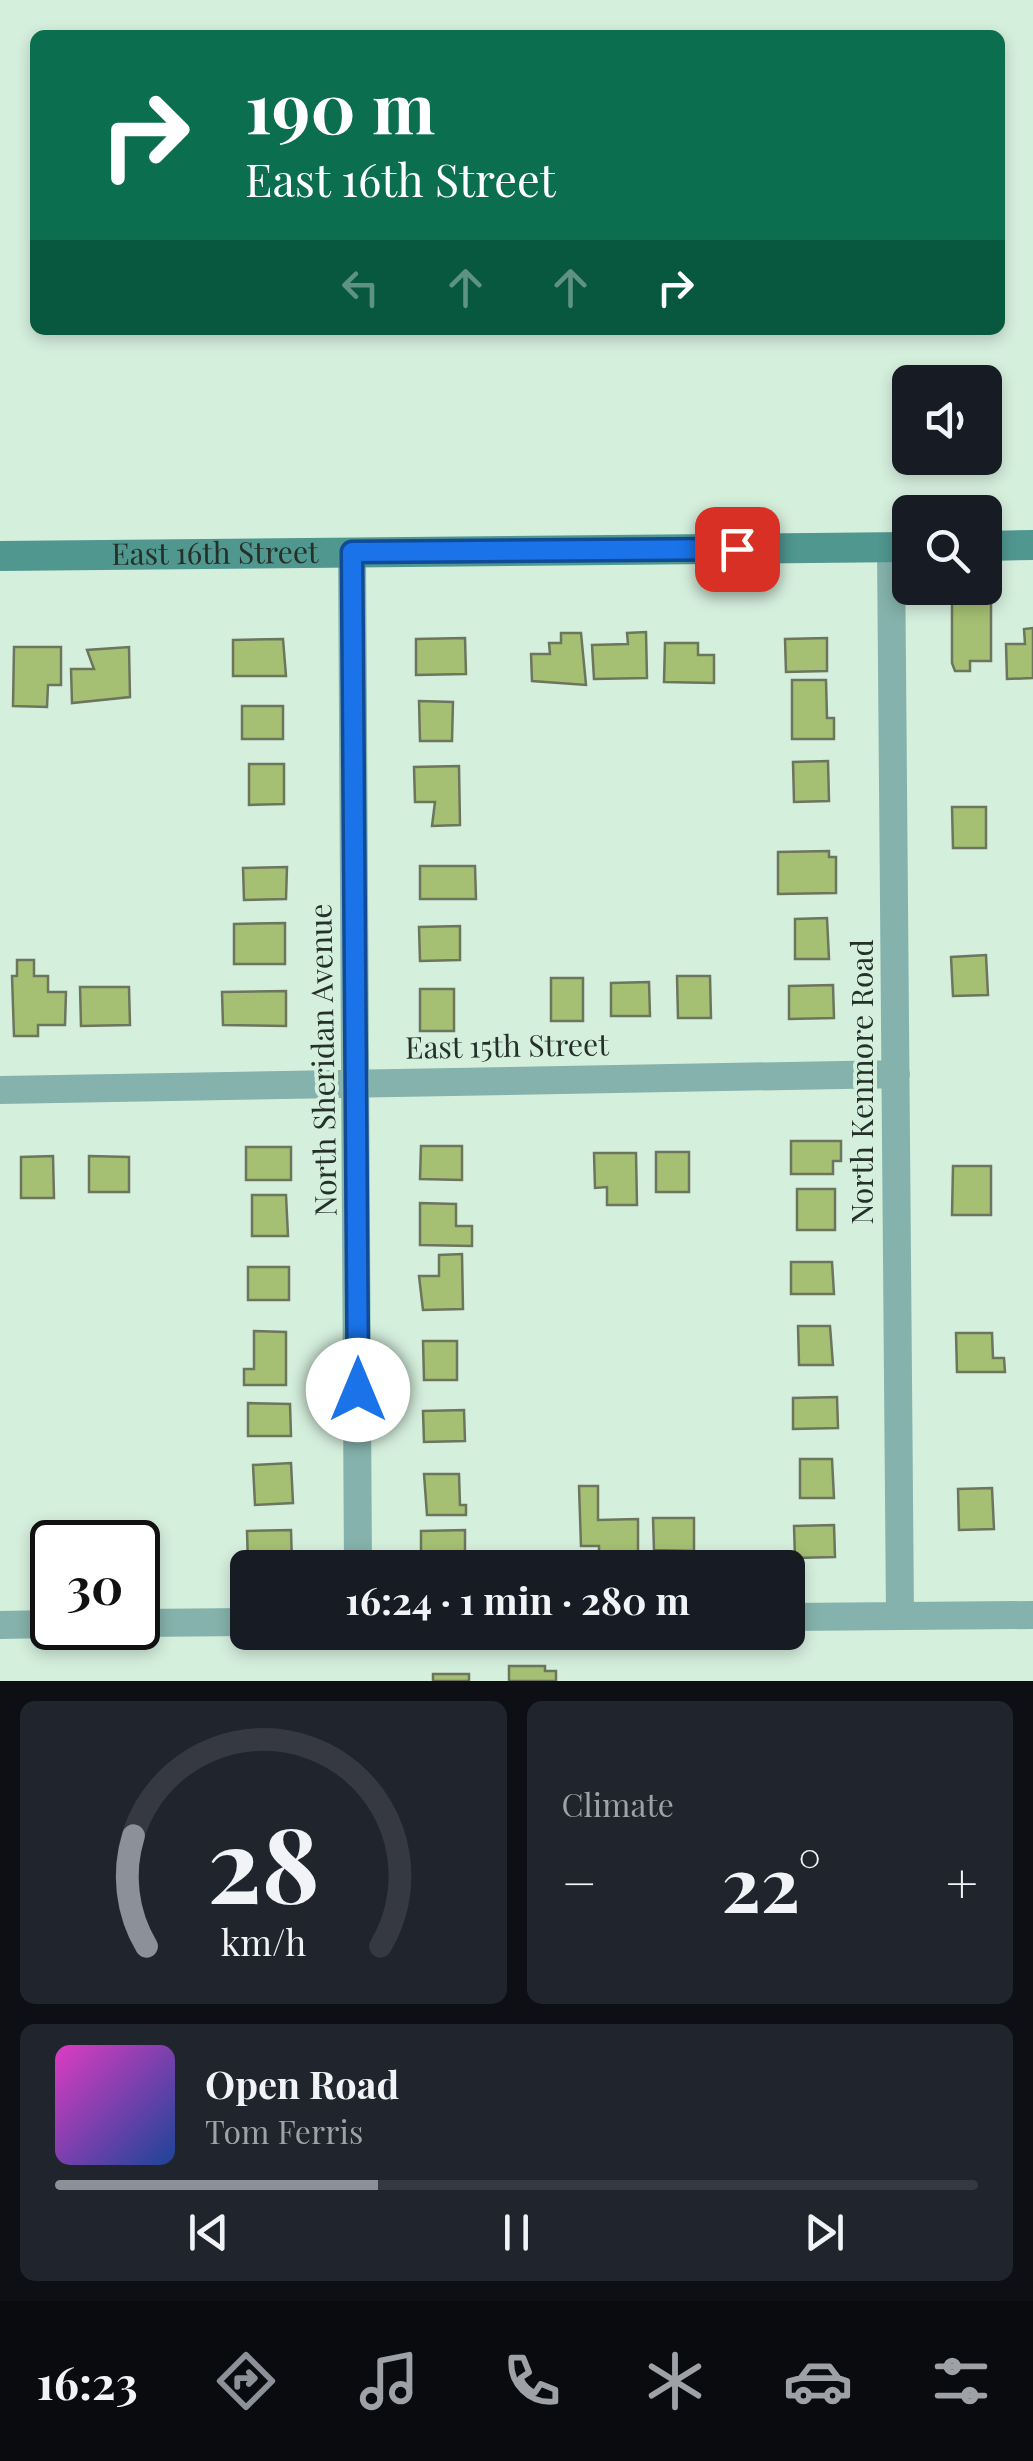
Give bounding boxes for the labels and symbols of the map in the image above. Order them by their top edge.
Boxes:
pin [695,507,780,592]
street label: East 16th Street [111,531,319,573]
street label: North Sheridan Avenue [299,903,345,1217]
street label: North Kenmore Road [841,939,881,1225]
street label: East 15th Street [405,1023,610,1067]
position arrow [306,1338,410,1442]
speed limit sign: 30 [30,1520,160,1650]

